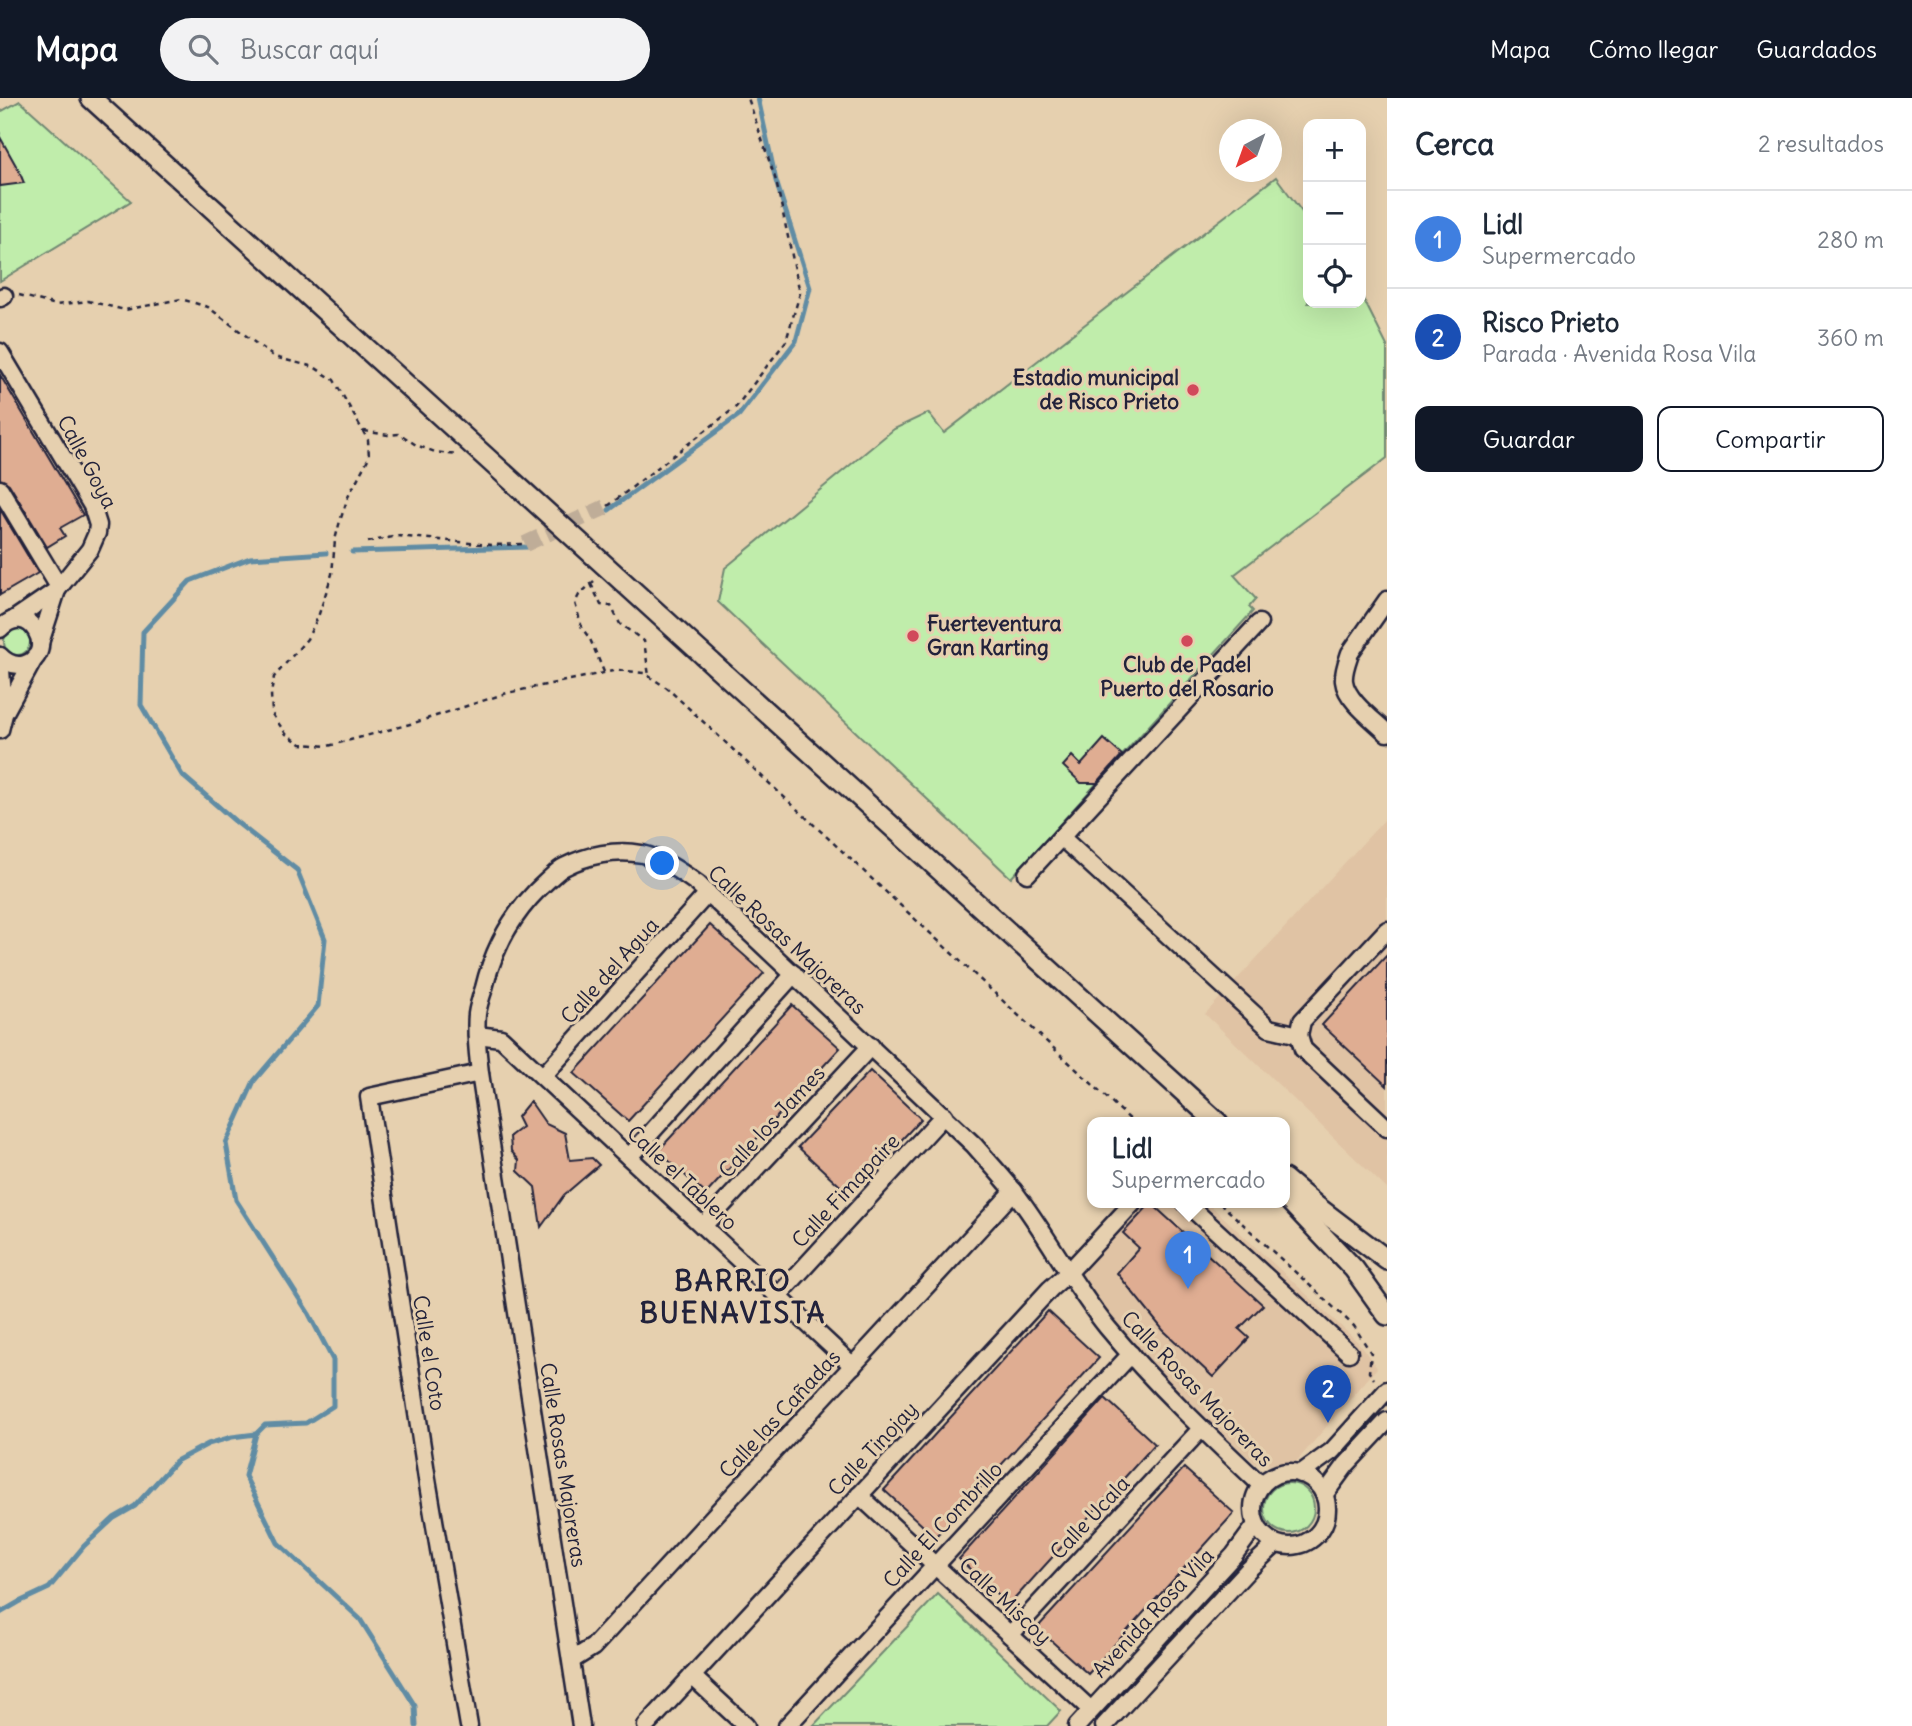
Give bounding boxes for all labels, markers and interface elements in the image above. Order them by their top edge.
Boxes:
search box [160,18,650,81]
text: Mapa [35,28,118,70]
icon: search [184,30,222,68]
text: Buscar aquí [240,33,379,66]
text: Mapa [1490,34,1550,64]
text: Cómo llegar [1588,34,1718,64]
text: Guardados [1756,34,1877,64]
north arrow [1219,119,1282,182]
map controls [1303,119,1366,308]
button: + [1303,119,1366,182]
text: Cerca [1415,125,1494,163]
text: 2 resultados [1758,129,1884,158]
button: − [1303,182,1366,245]
text: Lidl [1482,208,1523,241]
text: 1 [1433,225,1443,254]
text: 280 m [1817,225,1884,254]
text: Supermercado [1482,241,1636,270]
button: locate [1303,245,1366,308]
text: Risco Prieto [1482,306,1619,339]
text: 2 [1432,323,1444,352]
text: 360 m [1817,323,1884,352]
text: Parada · Avenida Rosa Vila [1482,339,1756,368]
place label: Estadio municipal de Risco Prieto [1013,364,1179,415]
marker: Estadio municipal de Risco Prieto [1185,382,1201,398]
button: Guardar [1415,406,1643,472]
button: Compartir [1657,406,1884,472]
street label: Calle Goya [52,410,123,513]
place label: Fuerteventura Gran Karting [927,610,1061,661]
marker: Fuerteventura Gran Karting [905,628,921,644]
marker: Club de Padel Puerto del Rosario [1179,633,1195,649]
place label: Club de Padel Puerto del Rosario [1100,651,1274,702]
your location [645,846,679,880]
street label: Calle Rosas Majoreras [702,859,872,1020]
street label: Calle del Agua [555,912,664,1029]
street label: Calle los James [713,1060,831,1184]
popup [1087,1117,1290,1208]
street label: Calle el Tablero [621,1119,743,1236]
street label: Calle Fimapaire [786,1128,905,1253]
text: Lidl [1112,1132,1153,1165]
text: Supermercado [1112,1165,1265,1194]
pin: 1 [1165,1231,1211,1289]
district label: BARRIO BUENAVISTA [639,1263,827,1331]
street label: Calle el Coto [407,1293,452,1413]
street label: Calle Rosas Majoreras [1116,1305,1279,1472]
street label: Calle las Cañadas [713,1344,846,1484]
street label: Calle Rosas Majoreras [534,1361,593,1569]
pin: 2 [1305,1365,1351,1423]
street label: Calle Tinojay [822,1396,923,1502]
street label: Calle El Combrillo [877,1456,1008,1594]
street label: Calle Ucala [1044,1470,1135,1565]
street label: Avenida Rosa Vila [1086,1542,1219,1683]
street label: Calle Miscoy [953,1551,1057,1650]

